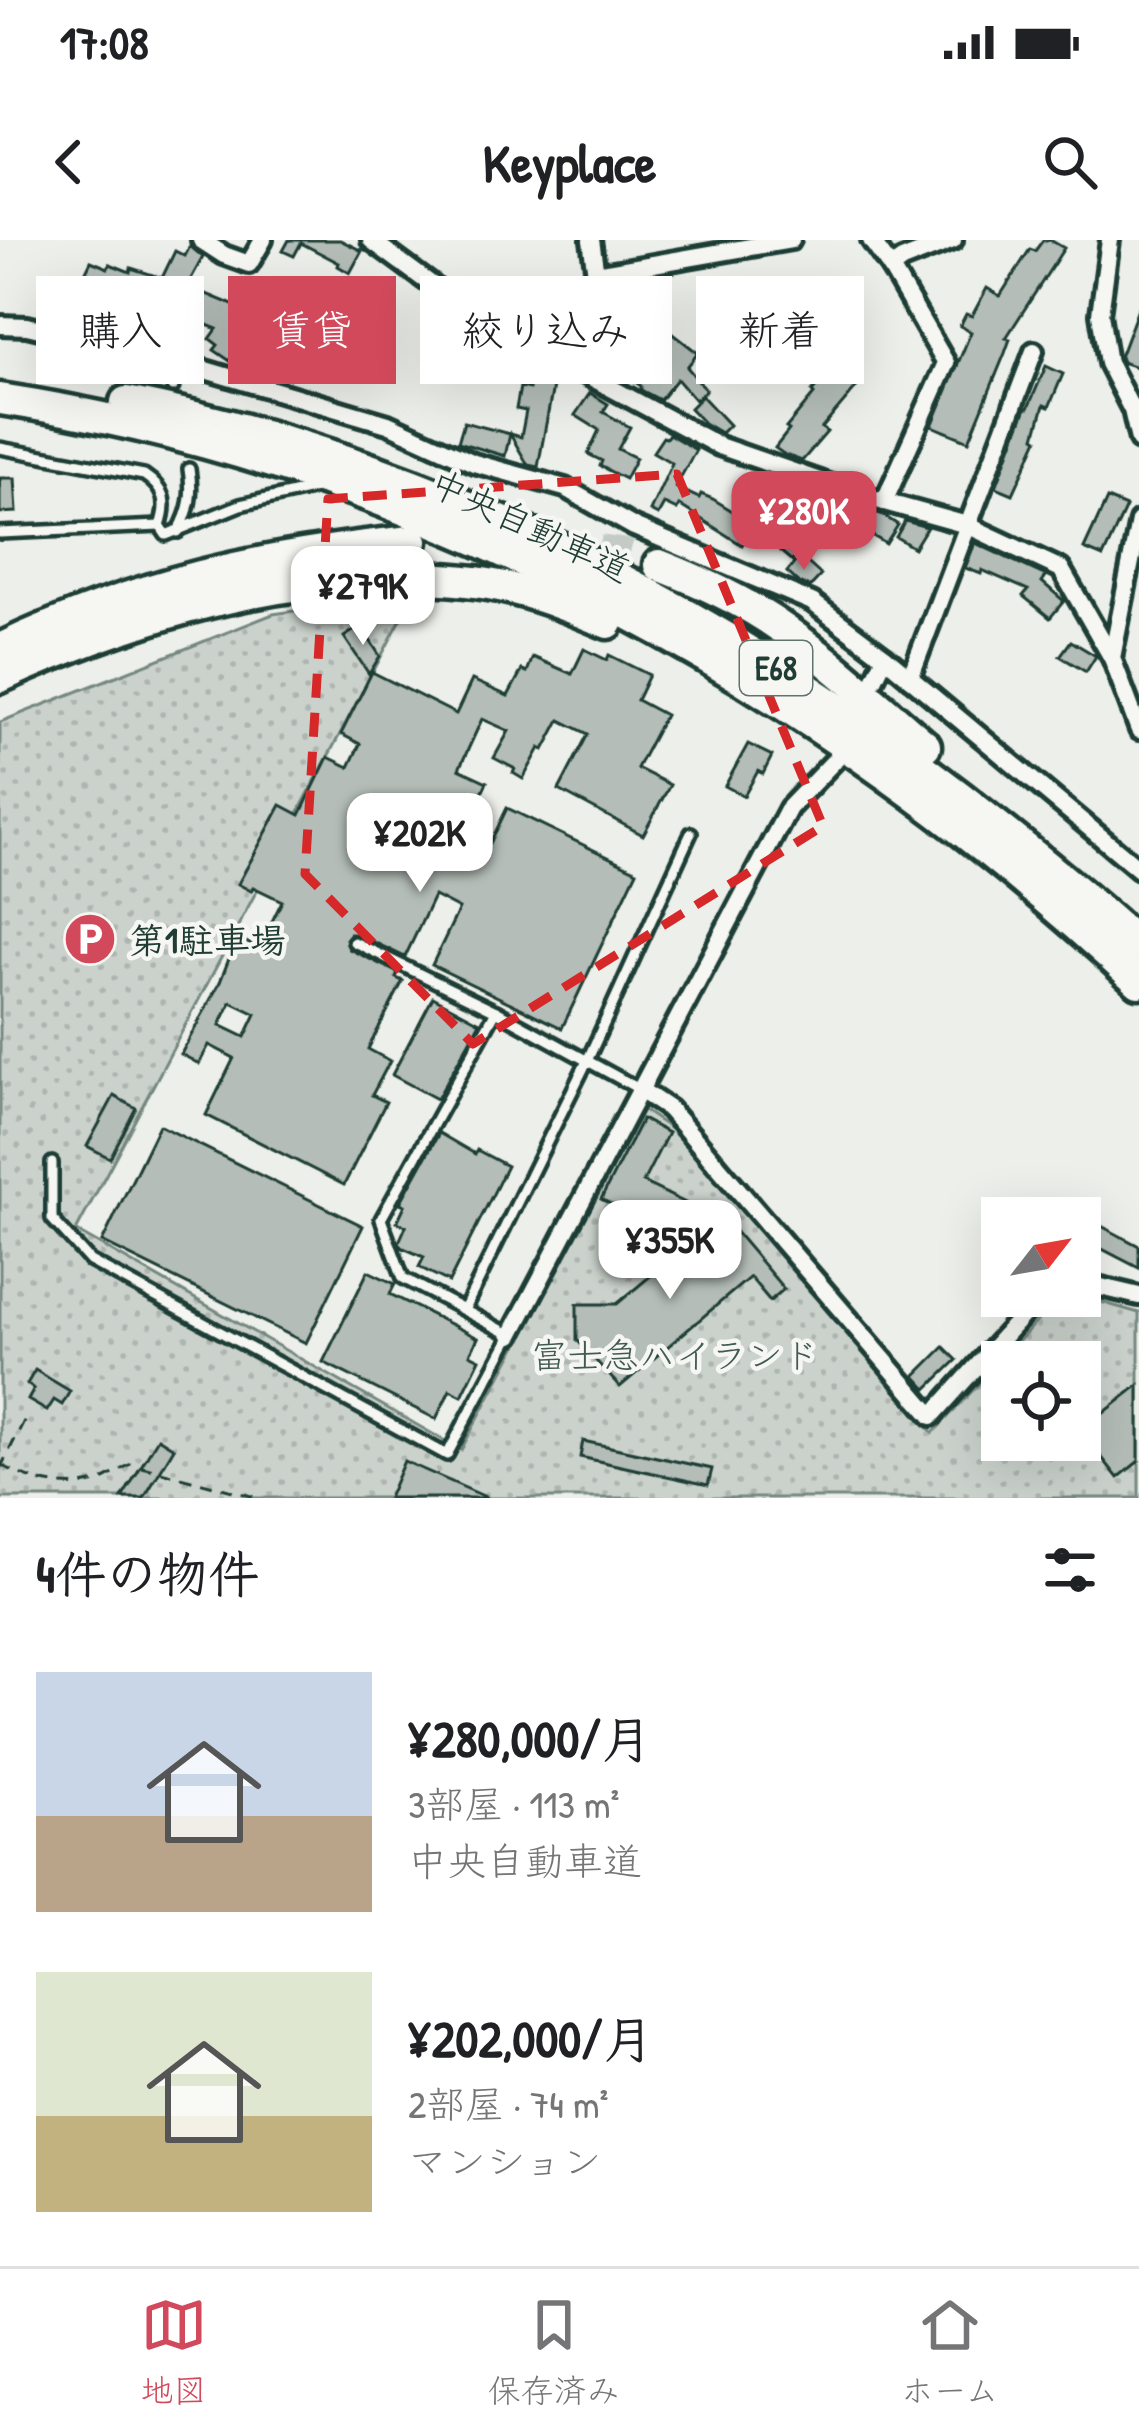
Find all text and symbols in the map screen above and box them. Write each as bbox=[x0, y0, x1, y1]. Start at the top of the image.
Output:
text: 17:08 bbox=[60, 12, 149, 73]
text: Keyplace bbox=[483, 126, 656, 199]
icon: back bbox=[36, 129, 102, 195]
icon: search bbox=[1037, 129, 1103, 195]
chip: 購入 bbox=[36, 276, 204, 384]
chip: 賃貸 bbox=[228, 276, 396, 384]
chip: 絞り込み bbox=[420, 276, 672, 384]
chip: 新着 bbox=[696, 276, 864, 384]
street label: 中央自動車道 bbox=[423, 457, 639, 593]
pin: ¥280K bbox=[720, 471, 888, 573]
text: ¥280K bbox=[758, 483, 850, 536]
pin: ¥279K bbox=[279, 546, 447, 648]
text: ¥279K bbox=[318, 558, 408, 611]
road number: E68 bbox=[740, 641, 812, 695]
pin: ¥202K bbox=[336, 793, 504, 895]
text: ¥202K bbox=[374, 805, 466, 858]
parking icon: 第1駐車場 bbox=[62, 911, 118, 967]
place label: 第1駐車場 bbox=[129, 915, 286, 964]
north arrow bbox=[981, 1197, 1101, 1317]
map controls bbox=[981, 1197, 1101, 1461]
pin: ¥355K bbox=[586, 1200, 754, 1302]
text: ¥355K bbox=[626, 1212, 714, 1265]
park label: 富士急ハイランド bbox=[531, 1330, 819, 1379]
button: locate bbox=[981, 1341, 1101, 1461]
icon: filters bbox=[1037, 1537, 1103, 1603]
text: 4件の物件 bbox=[36, 1539, 259, 1608]
text: ¥280,000/月 bbox=[408, 1704, 652, 1773]
icon: home bbox=[132, 1720, 276, 1864]
text: 3部屋 · 113 m² bbox=[408, 1777, 619, 1830]
text: 中央自動車道 bbox=[408, 1834, 642, 1887]
text: ¥202,000/月 bbox=[408, 2004, 654, 2073]
icon: home bbox=[132, 2020, 276, 2164]
text: 2部屋 · 74 m² bbox=[408, 2077, 608, 2130]
text: マンション bbox=[408, 2134, 601, 2187]
tab: 地図 bbox=[141, 2292, 207, 2412]
tab: 保存済み bbox=[488, 2292, 620, 2412]
tab: ホーム bbox=[901, 2292, 998, 2412]

